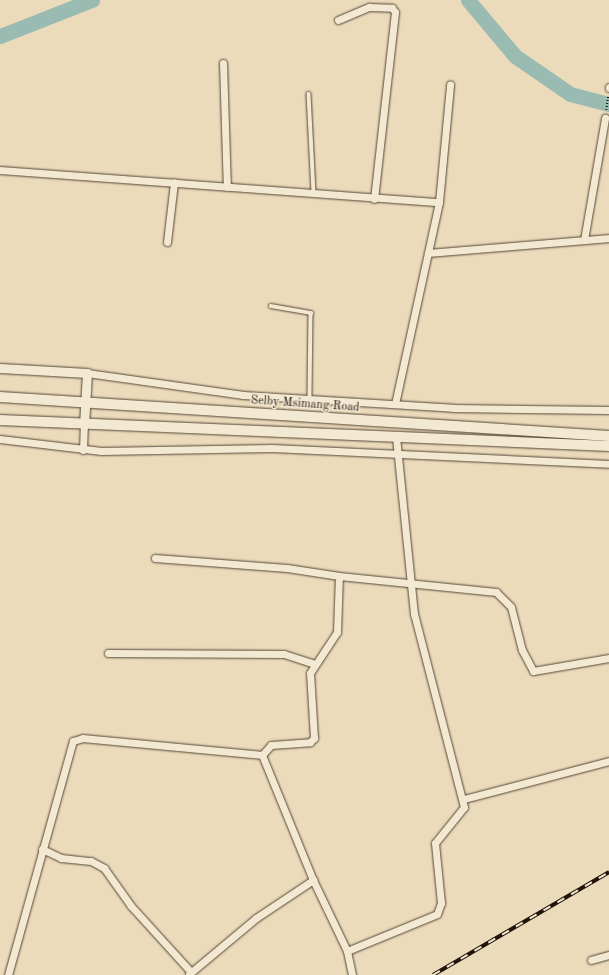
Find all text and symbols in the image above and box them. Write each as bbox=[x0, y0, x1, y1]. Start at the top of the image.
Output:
street label: Selby Msimang Road bbox=[250, 394, 360, 416]

